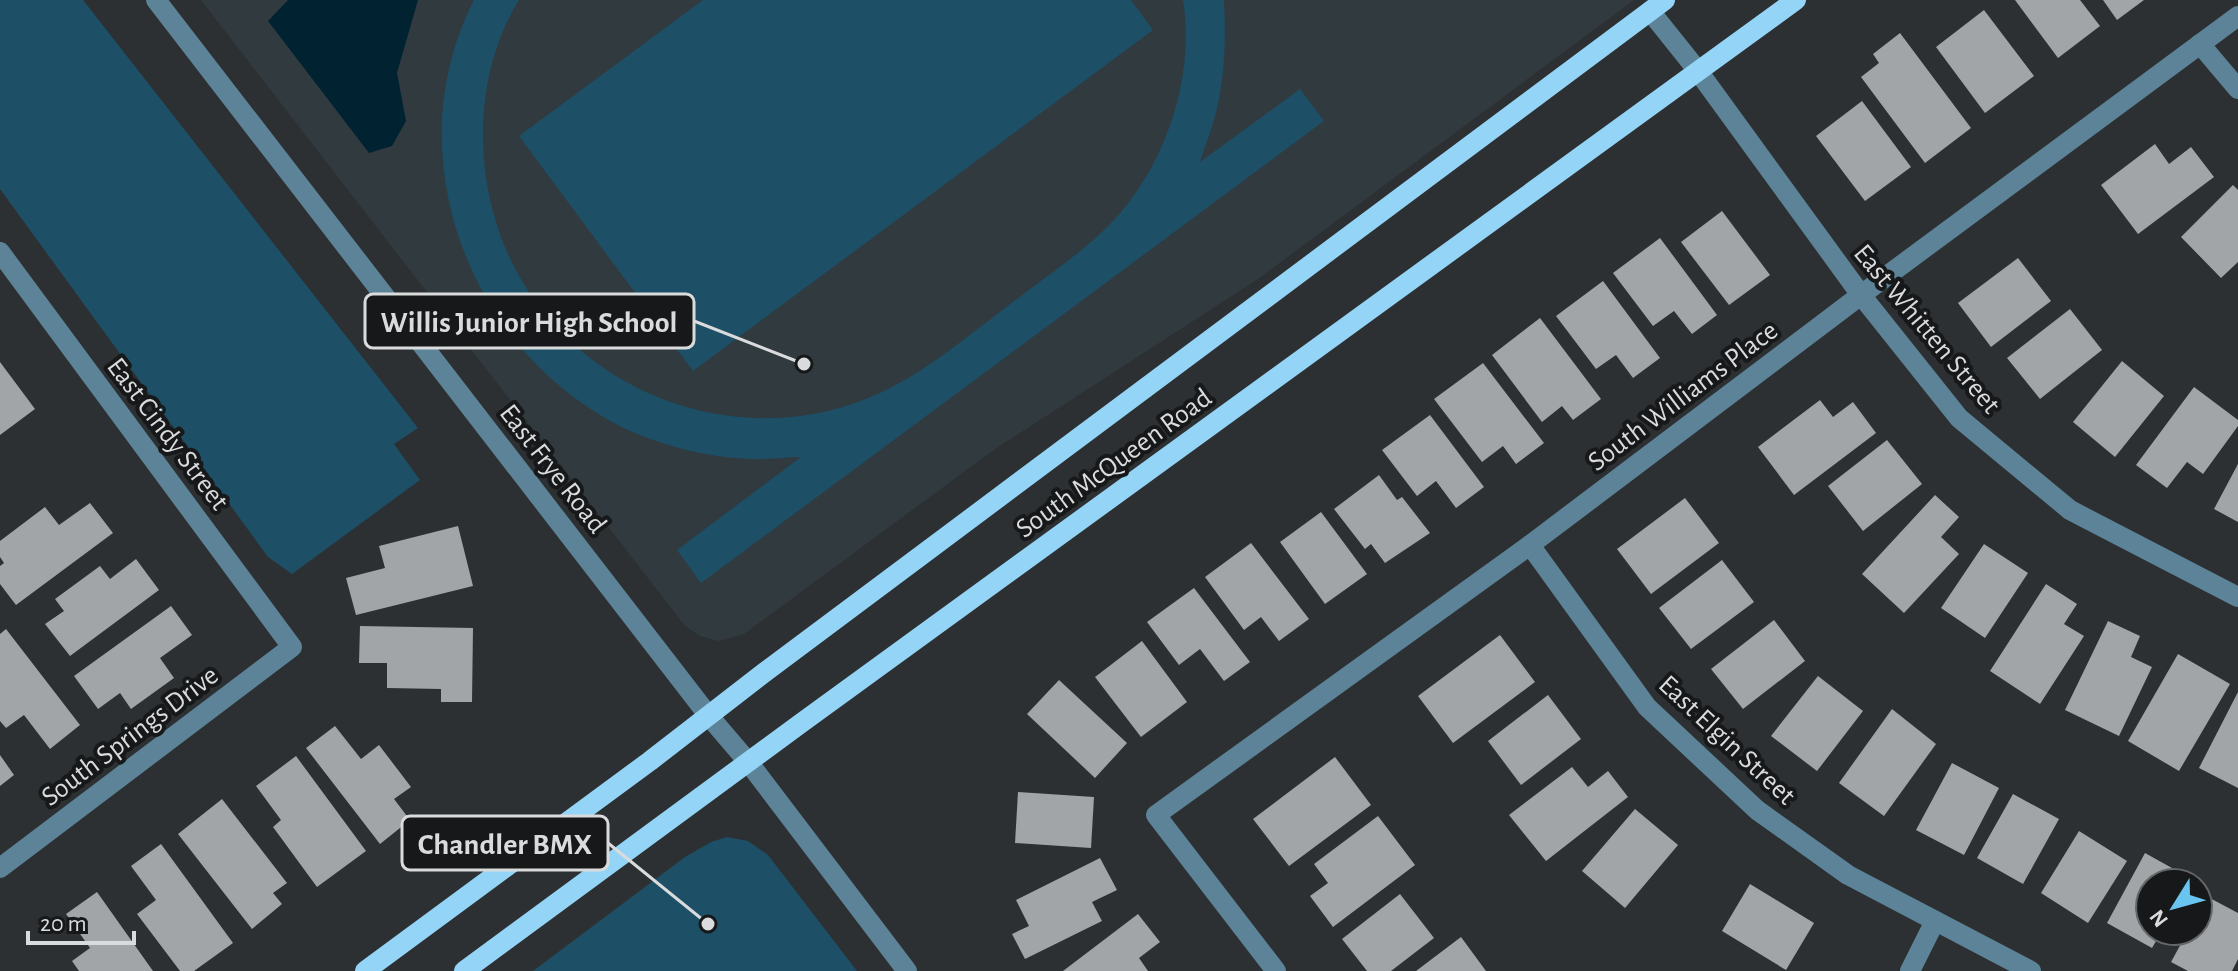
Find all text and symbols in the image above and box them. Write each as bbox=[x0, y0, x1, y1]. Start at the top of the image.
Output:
street label: East Whitten Street bbox=[1848, 239, 2005, 419]
callout: Willis Junior High School bbox=[365, 294, 694, 348]
text: Willis Junior High School bbox=[381, 308, 677, 338]
street label: South Williams Place bbox=[1583, 316, 1783, 477]
street label: East Cindy Street bbox=[101, 353, 234, 516]
street label: South McQueen Road bbox=[1011, 384, 1217, 544]
street label: East Frye Road bbox=[494, 400, 611, 539]
street label: South Springs Drive bbox=[37, 661, 224, 812]
street label: East Elgin Street bbox=[1653, 670, 1800, 811]
callout: Chandler BMX bbox=[402, 816, 608, 870]
text: Chandler BMX bbox=[418, 830, 593, 860]
north arrow bbox=[2134, 867, 2214, 947]
scale bar bbox=[28, 895, 134, 945]
text: N bbox=[2145, 906, 2172, 931]
text: 20 m bbox=[40, 912, 87, 936]

